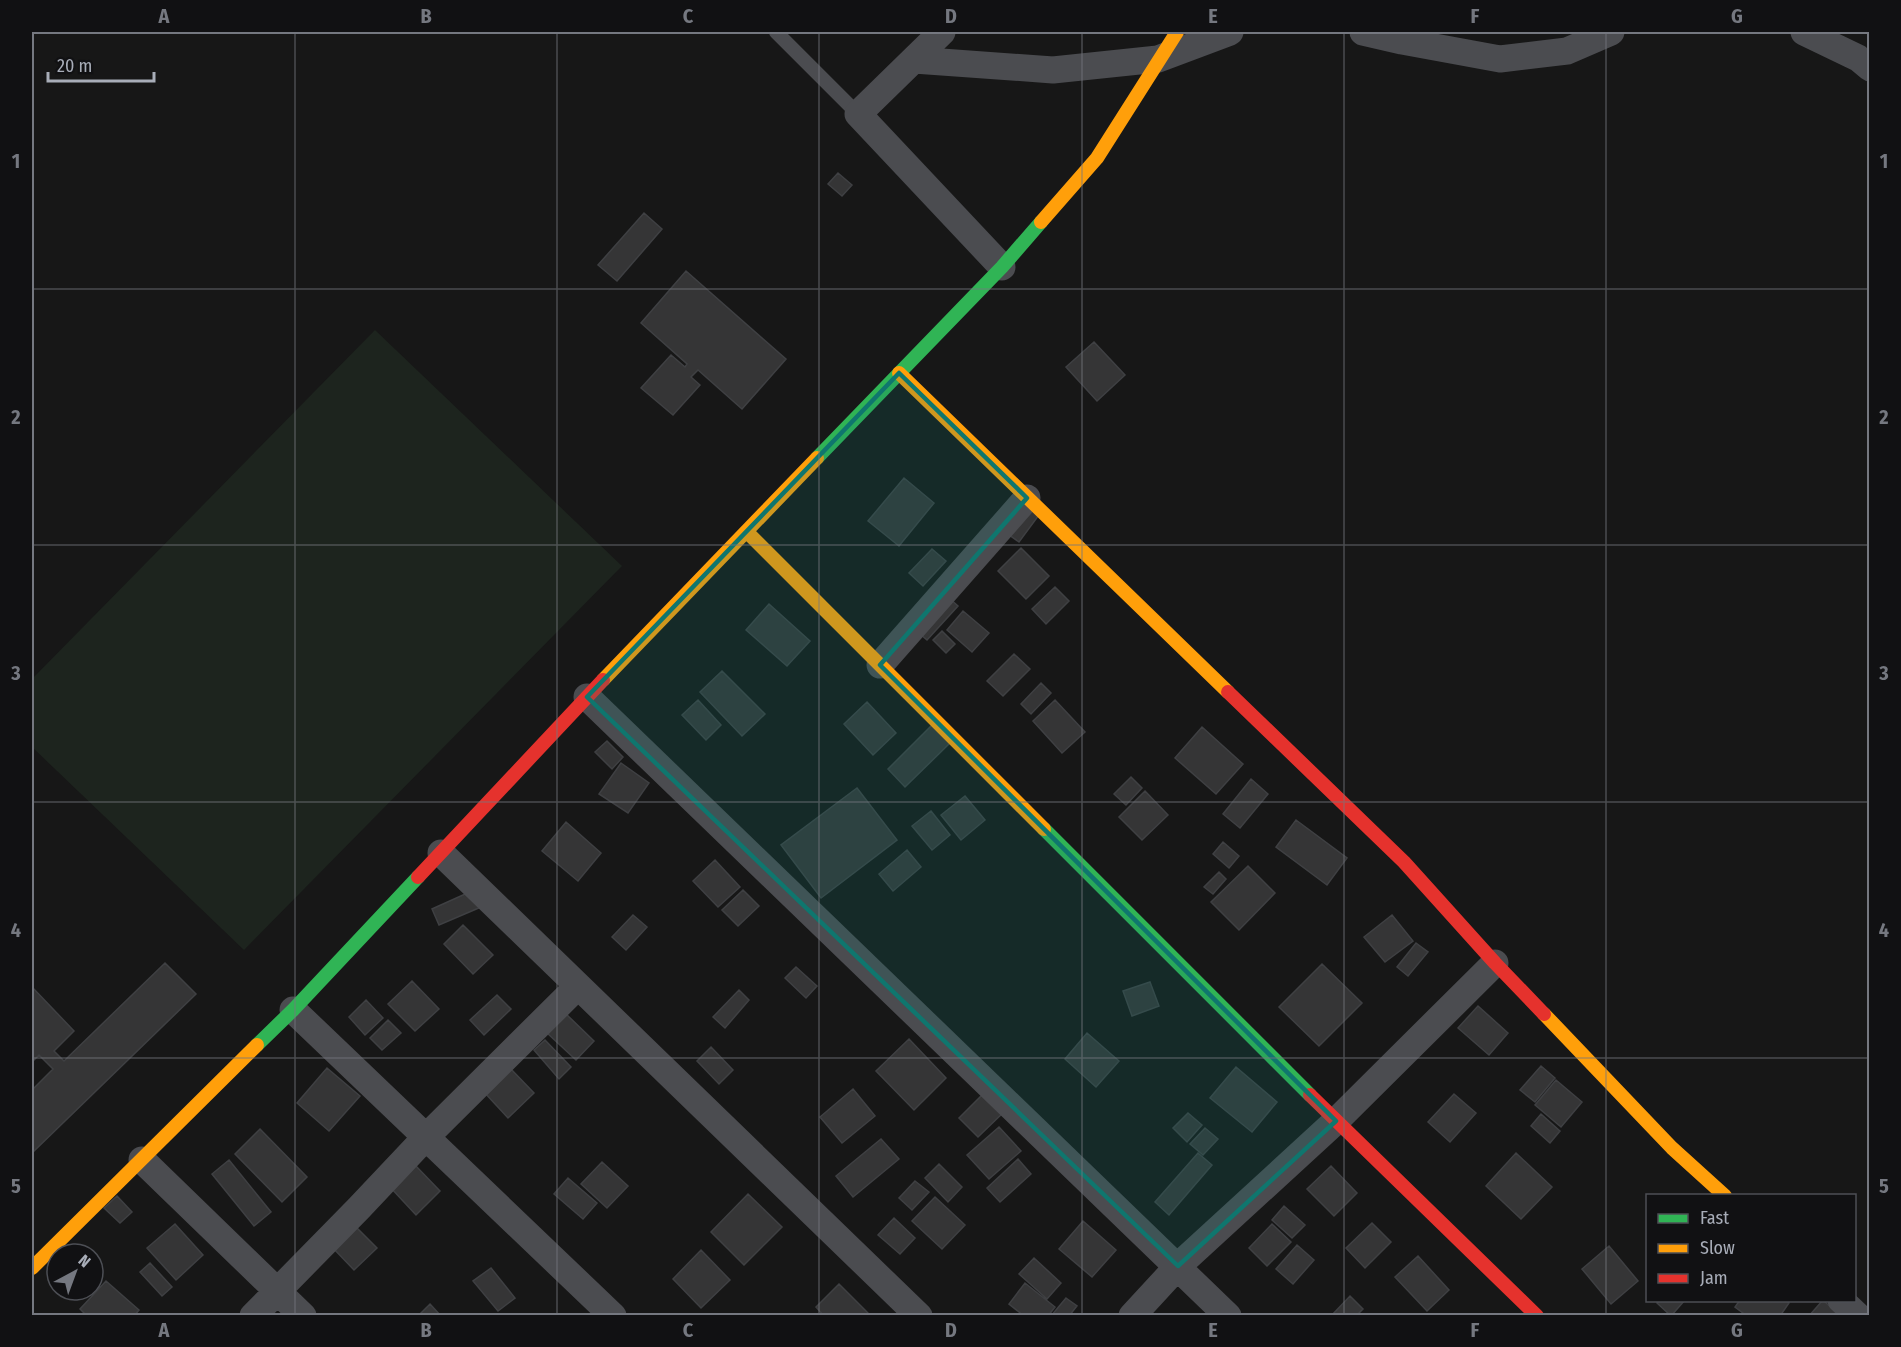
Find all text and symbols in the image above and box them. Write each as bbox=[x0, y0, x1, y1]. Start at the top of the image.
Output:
text: A bbox=[158, 4, 171, 28]
text: B bbox=[420, 4, 432, 28]
text: C bbox=[683, 4, 694, 28]
text: D bbox=[945, 4, 957, 28]
text: E bbox=[1208, 4, 1218, 28]
text: F bbox=[1471, 4, 1480, 28]
text: G bbox=[1731, 4, 1743, 28]
scale bar bbox=[48, 45, 154, 83]
text: 20 m bbox=[57, 55, 92, 77]
text: 1 bbox=[12, 149, 20, 173]
text: 1 bbox=[1880, 149, 1888, 173]
text: 2 bbox=[10, 405, 21, 429]
text: 2 bbox=[1878, 405, 1889, 429]
text: 3 bbox=[10, 661, 21, 685]
text: 3 bbox=[1878, 661, 1889, 685]
text: 4 bbox=[11, 918, 21, 942]
text: 4 bbox=[1879, 918, 1889, 942]
text: 5 bbox=[11, 1174, 21, 1198]
text: 5 bbox=[1879, 1174, 1889, 1198]
legend bbox=[1646, 1194, 1856, 1302]
text: Fast bbox=[1700, 1207, 1729, 1229]
text: Slow bbox=[1700, 1237, 1735, 1259]
north arrow bbox=[45, 1242, 105, 1302]
text: N bbox=[75, 1251, 94, 1271]
text: Jam bbox=[1700, 1267, 1728, 1289]
text: A bbox=[158, 1318, 171, 1342]
text: B bbox=[420, 1318, 432, 1342]
text: C bbox=[683, 1318, 694, 1342]
text: D bbox=[945, 1318, 957, 1342]
text: E bbox=[1208, 1318, 1218, 1342]
text: F bbox=[1471, 1318, 1480, 1342]
text: G bbox=[1731, 1318, 1743, 1342]

